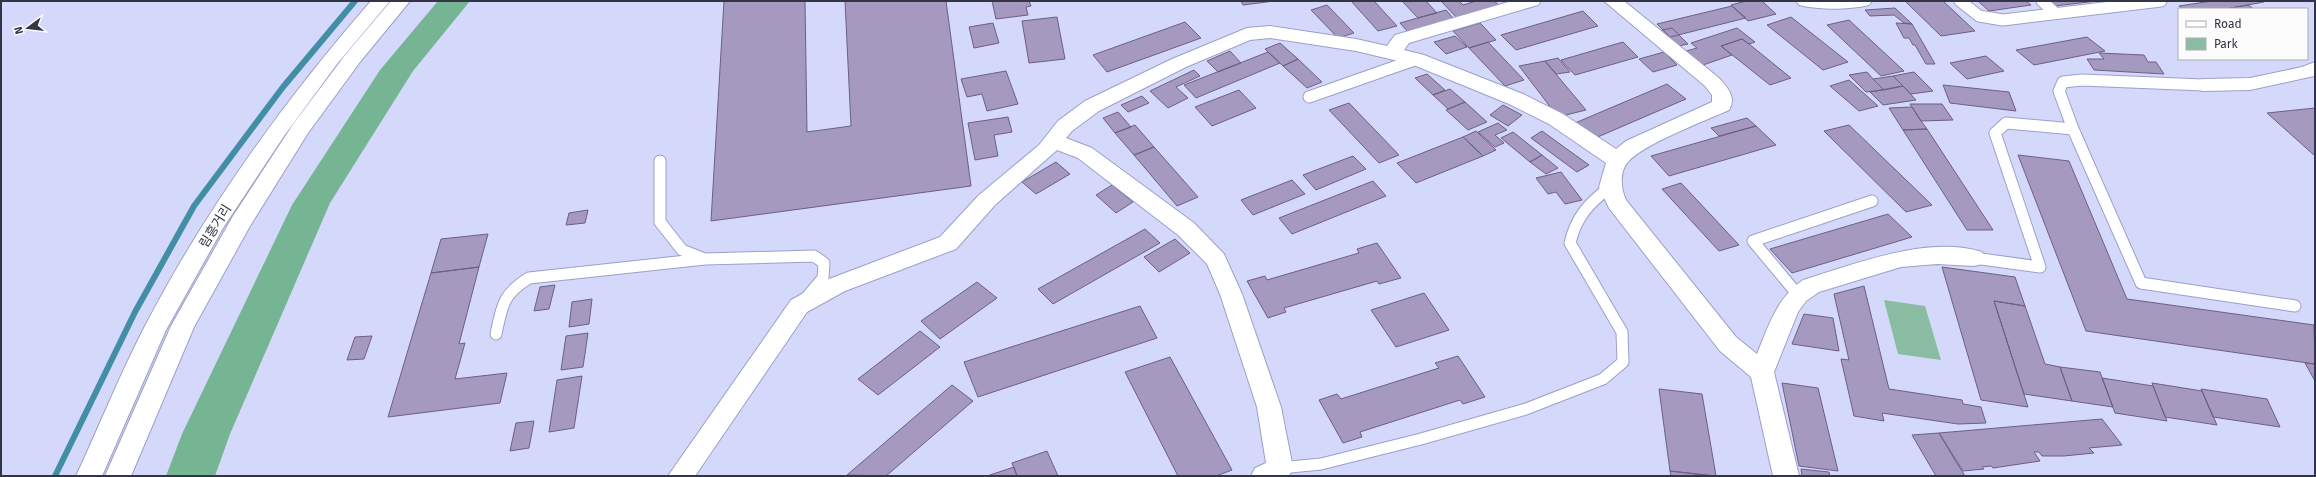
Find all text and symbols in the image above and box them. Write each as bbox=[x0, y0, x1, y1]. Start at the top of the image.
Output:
north arrow bbox=[8, 8, 48, 48]
legend bbox=[2178, 8, 2308, 60]
text: Road bbox=[2214, 17, 2242, 31]
text: N bbox=[12, 25, 26, 36]
text: Park bbox=[2214, 37, 2238, 51]
street label: 림흥거리 bbox=[196, 202, 234, 250]

